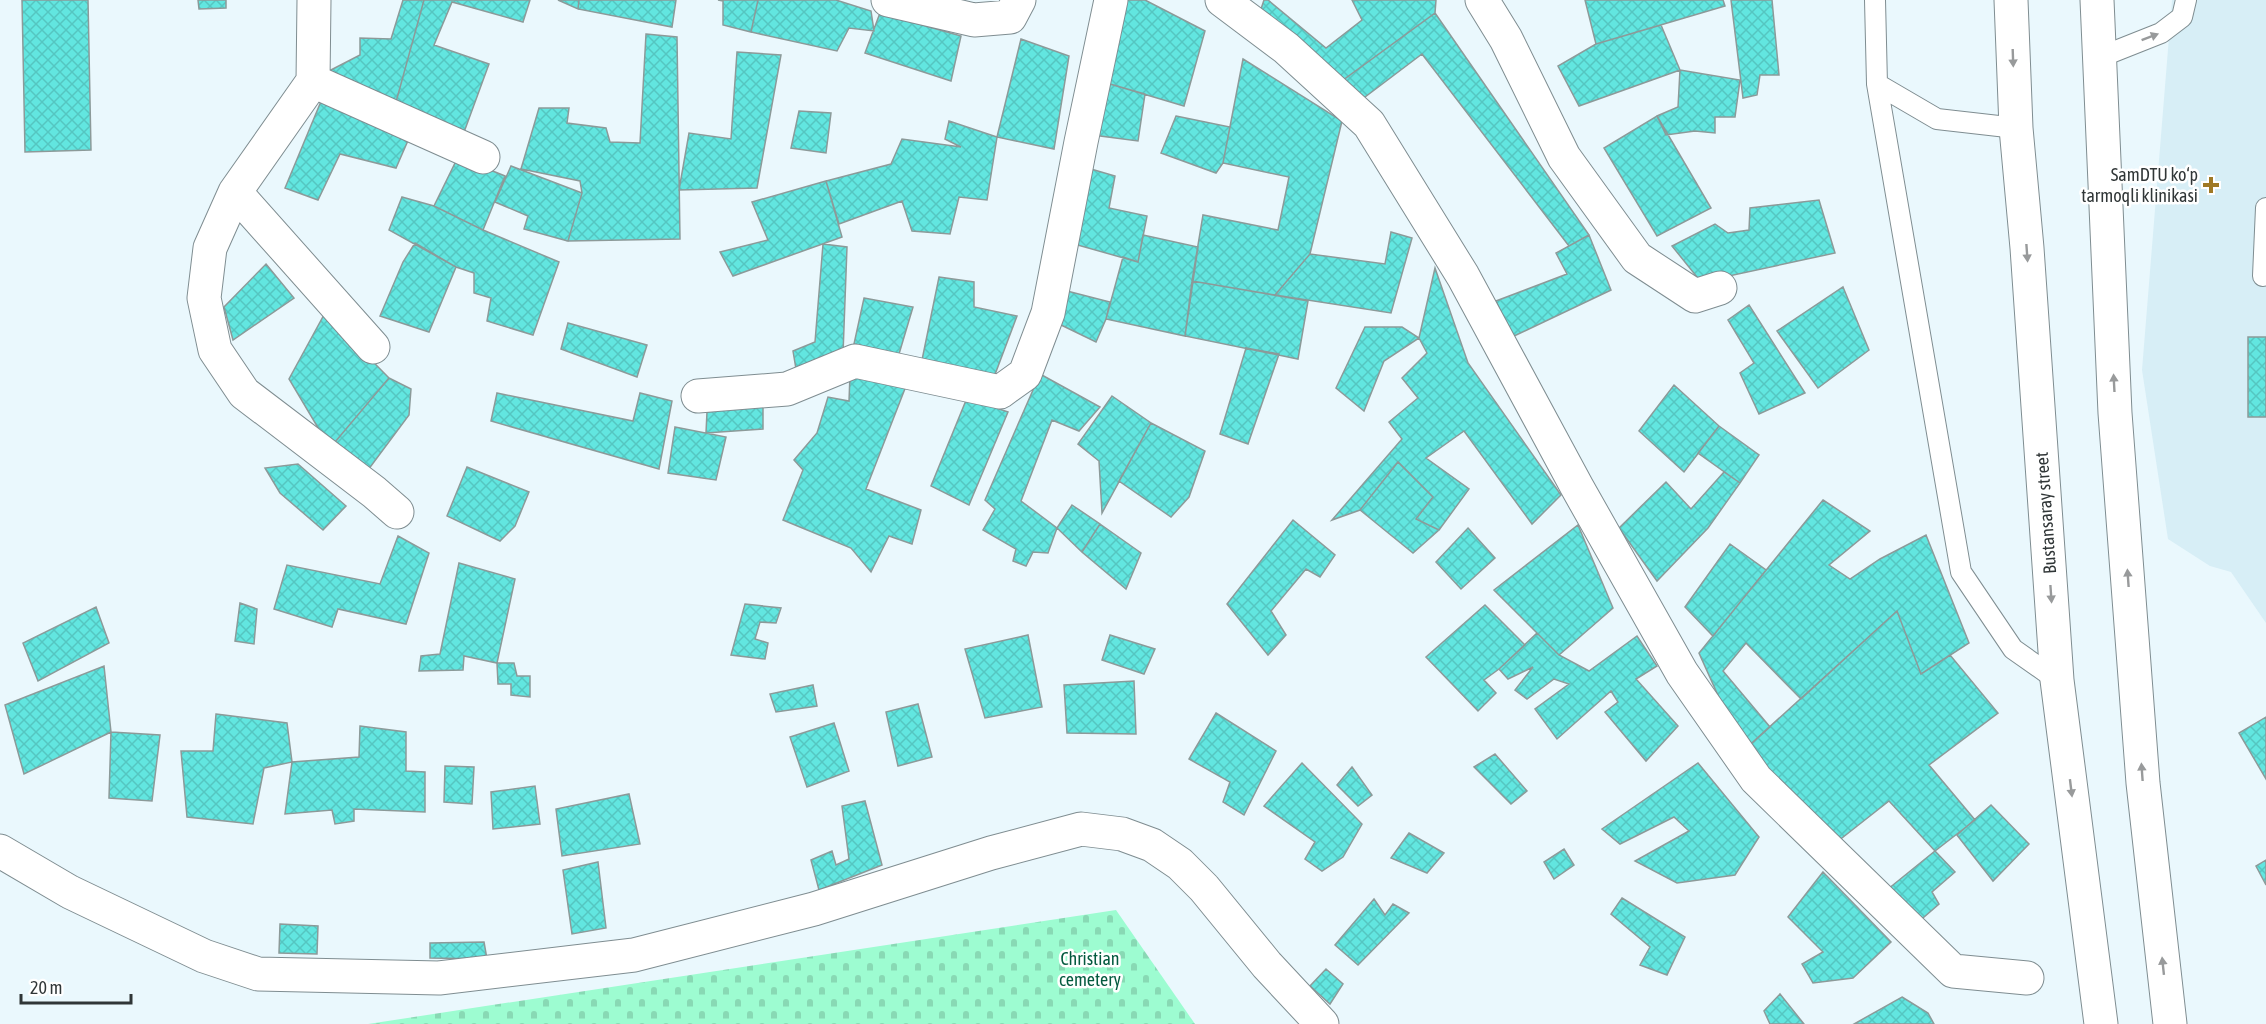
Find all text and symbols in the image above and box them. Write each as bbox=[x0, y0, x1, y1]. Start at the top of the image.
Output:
one-way arrow bbox=[2141, 32, 2159, 42]
one-way arrow bbox=[2009, 49, 2018, 68]
place label: SamDTU ko‘p tarmoqli klinikasi bbox=[2081, 164, 2198, 206]
marker: SamDTU ko‘p tarmoqli klinikasi bbox=[2202, 176, 2220, 194]
one-way arrow bbox=[2023, 243, 2032, 262]
one-way arrow bbox=[2110, 374, 2119, 393]
street label: Bustansaray street bbox=[2031, 451, 2060, 575]
one-way arrow bbox=[2123, 568, 2132, 587]
one-way arrow bbox=[2047, 585, 2056, 604]
one-way arrow bbox=[2137, 763, 2147, 782]
one-way arrow bbox=[2067, 779, 2076, 798]
park label: Christian cemetery bbox=[1059, 948, 1121, 990]
one-way arrow bbox=[2159, 956, 2168, 975]
scale bar bbox=[21, 967, 130, 1005]
text: 20 m bbox=[30, 977, 62, 998]

